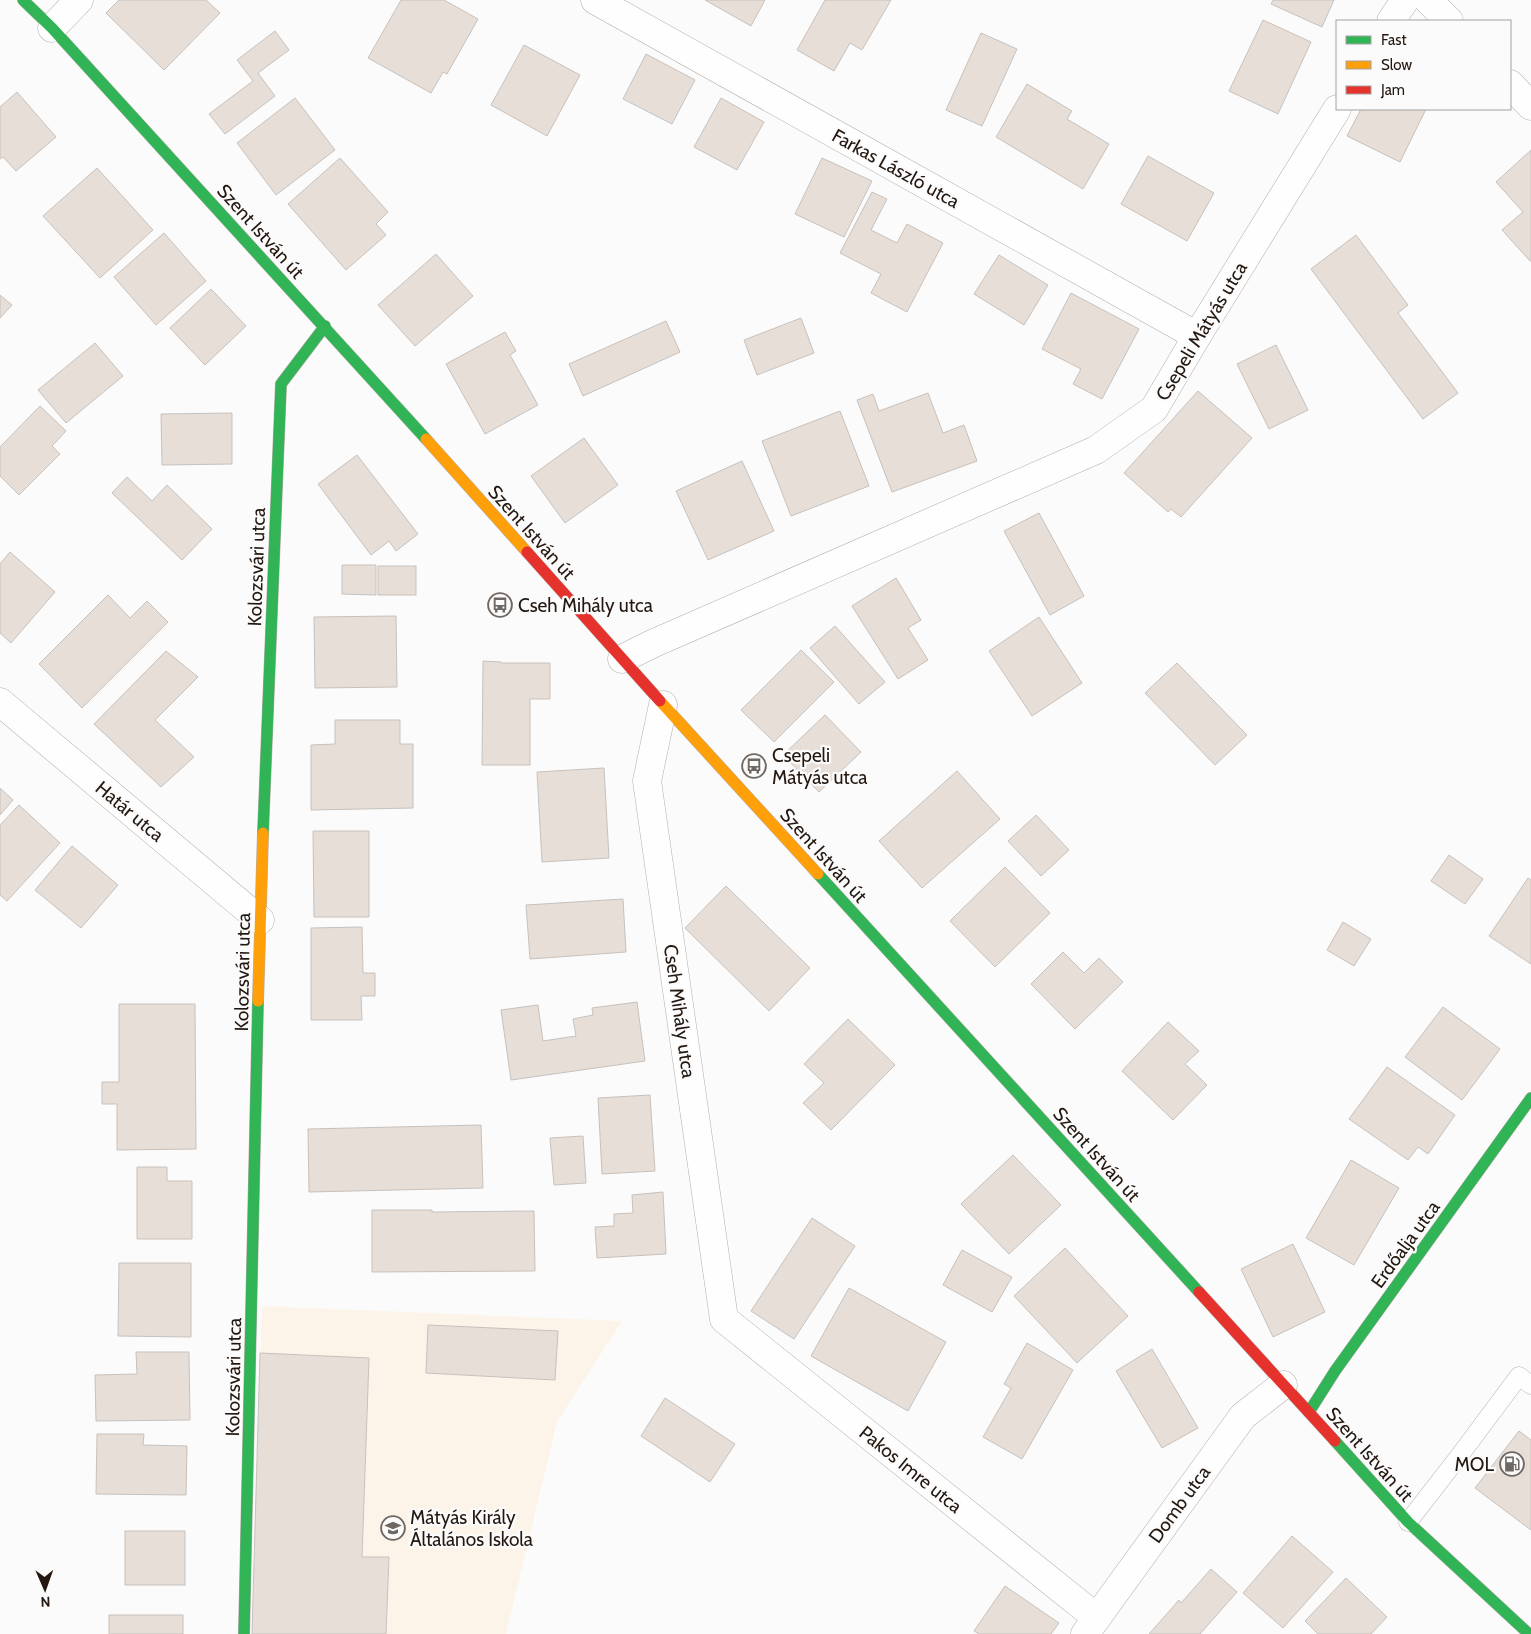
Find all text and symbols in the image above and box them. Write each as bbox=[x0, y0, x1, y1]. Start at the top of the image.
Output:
legend bbox=[1336, 20, 1511, 110]
text: Fast bbox=[1381, 31, 1406, 49]
text: Slow bbox=[1381, 56, 1412, 74]
text: Jam bbox=[1380, 81, 1405, 99]
street label: Farkas László utca bbox=[828, 124, 964, 213]
street label: Szent István út bbox=[212, 179, 309, 284]
street label: Csepeli Mátyás utca bbox=[1151, 258, 1252, 405]
street label: Szent István út bbox=[483, 480, 580, 585]
street label: Kolozsvári utca bbox=[243, 507, 270, 627]
bus stop icon: Cseh Mihály utca bbox=[487, 592, 513, 618]
place label: Cseh Mihály utca bbox=[518, 594, 653, 617]
place label: Csepeli Mátyás utca bbox=[772, 744, 867, 789]
bus stop icon: Csepeli Mátyás utca bbox=[741, 753, 767, 779]
street label: Határ utca bbox=[91, 776, 168, 847]
street label: Szent István út bbox=[775, 803, 872, 908]
street label: Kolozsvári utca bbox=[230, 912, 255, 1032]
street label: Cseh Mihály utca bbox=[659, 943, 700, 1079]
street label: Szent István út bbox=[1048, 1102, 1145, 1207]
street label: Erdőalja utca bbox=[1366, 1196, 1445, 1292]
street label: Kolozsvári utca bbox=[221, 1317, 246, 1437]
street label: Szent István út bbox=[1321, 1402, 1418, 1507]
street label: Pakos Imre utca bbox=[855, 1421, 967, 1518]
fuel station icon: MOL bbox=[1499, 1451, 1525, 1477]
place label: MOL bbox=[1455, 1453, 1494, 1476]
street label: Domb utca bbox=[1144, 1461, 1215, 1547]
place label: Mátyás Király Általános Iskola bbox=[410, 1506, 533, 1551]
school or university icon: Mátyás Király Általános Iskola bbox=[380, 1515, 406, 1541]
north arrow bbox=[20, 1564, 70, 1614]
text: N bbox=[40, 1593, 51, 1611]

